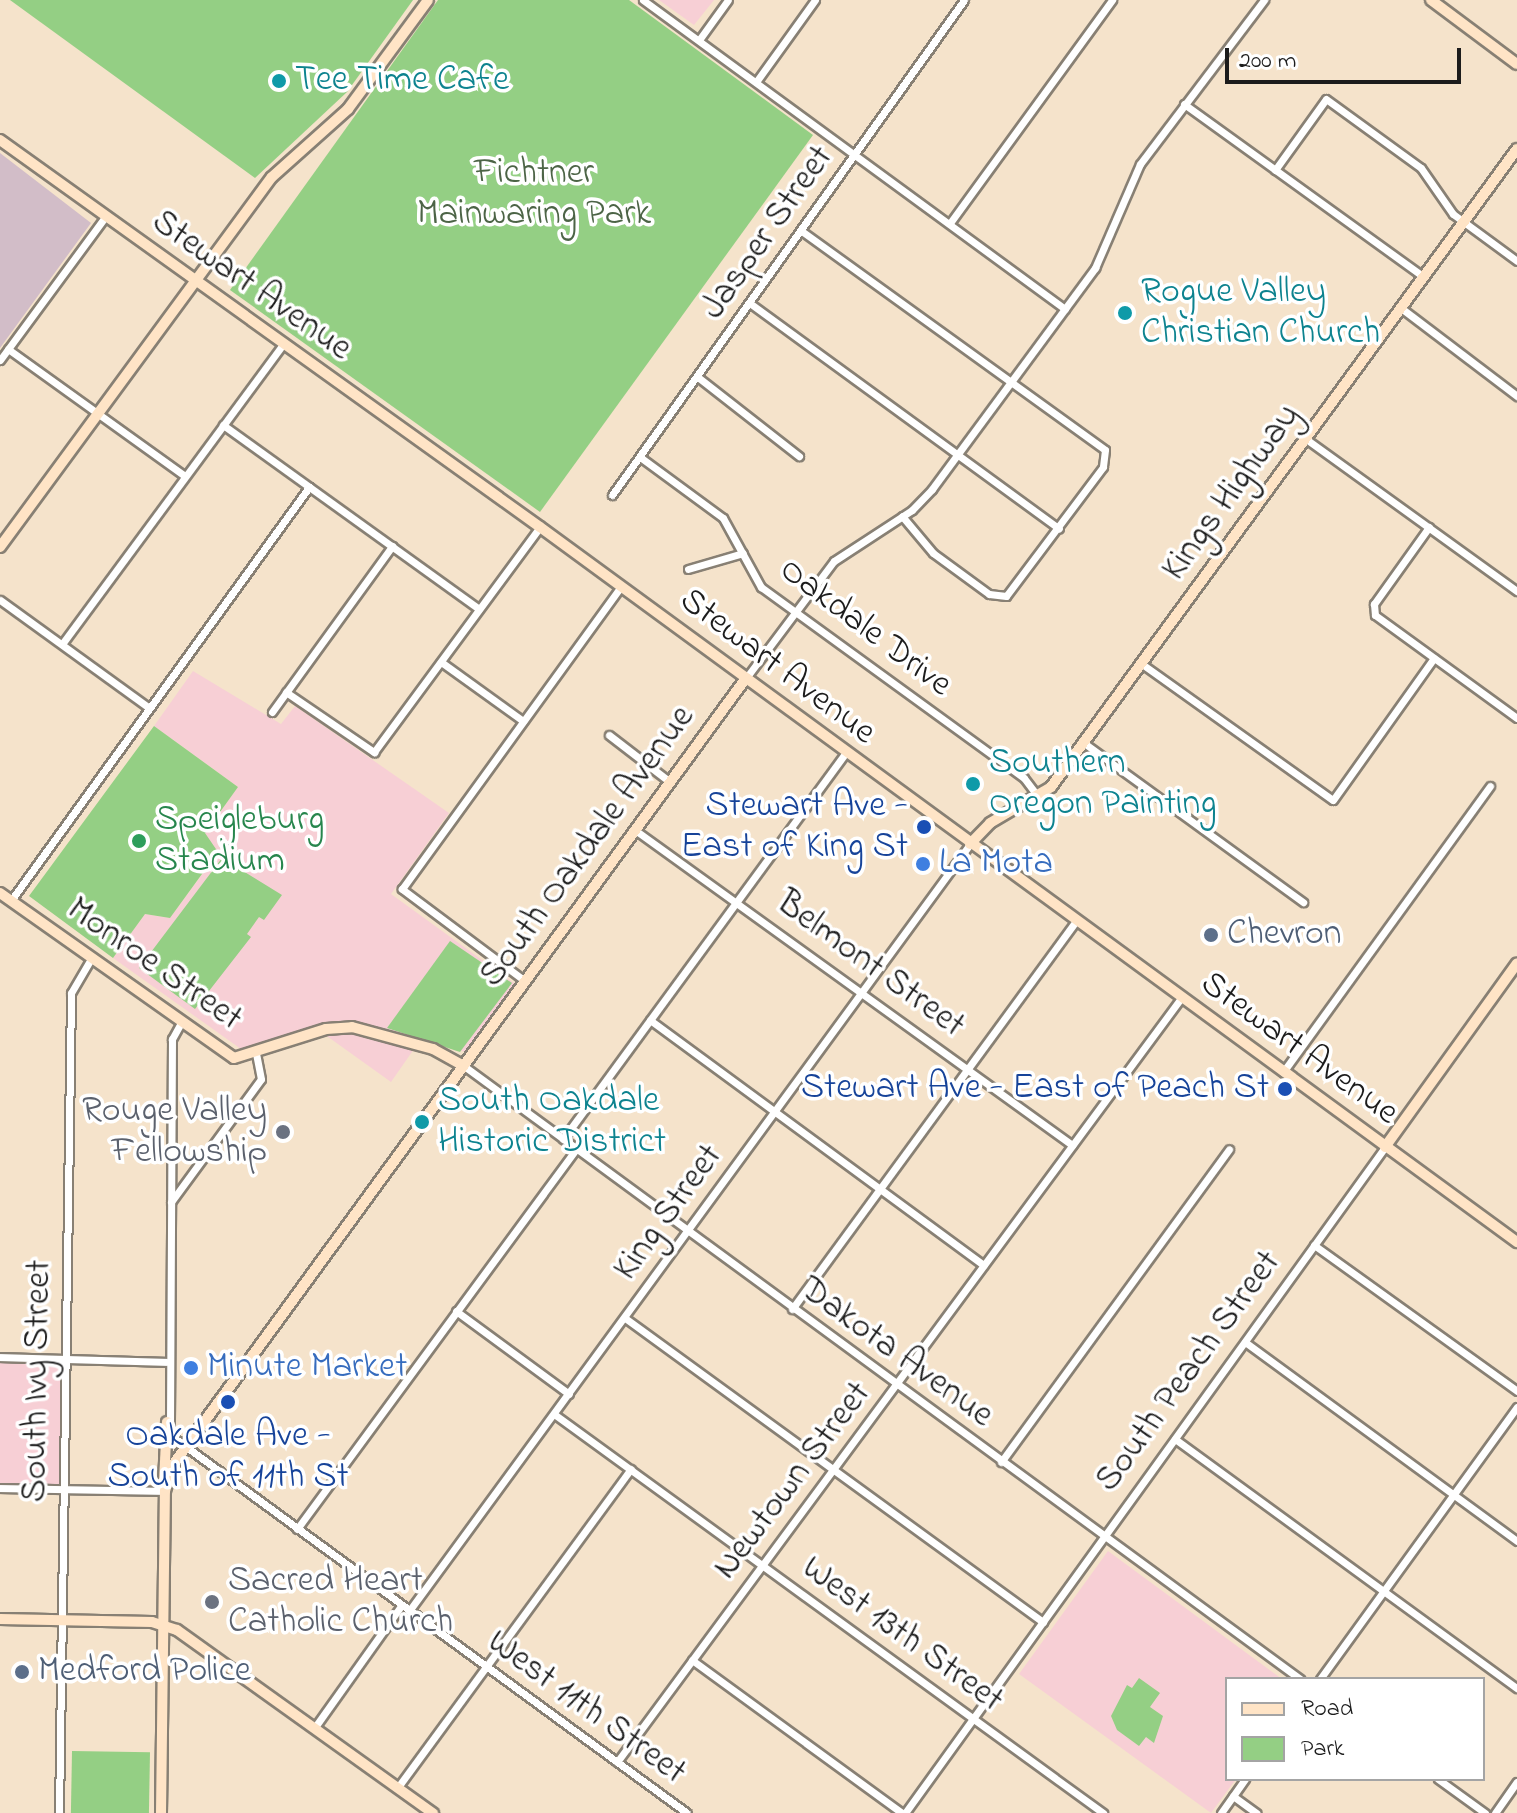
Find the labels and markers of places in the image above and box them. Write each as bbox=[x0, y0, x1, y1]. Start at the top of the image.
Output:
place label: Tee Time Cafe bbox=[295, 59, 509, 103]
marker: Tee Time Cafe bbox=[270, 72, 288, 90]
place label: Rogue Valley Christian Church bbox=[1141, 270, 1380, 355]
marker: Rogue Valley Christian Church bbox=[1116, 304, 1134, 322]
place label: Southern Oregon Painting bbox=[989, 741, 1216, 826]
marker: Southern Oregon Painting bbox=[964, 775, 982, 793]
place label: Stewart Ave - East of King St bbox=[681, 784, 908, 869]
place label: Speigleburg Stadium bbox=[155, 798, 324, 883]
marker: Stewart Ave - East of King St bbox=[915, 818, 933, 836]
marker: Speigleburg Stadium bbox=[130, 832, 148, 850]
place label: La Mota bbox=[939, 842, 1053, 886]
marker: La Mota bbox=[914, 855, 932, 873]
place label: Chevron bbox=[1227, 913, 1342, 957]
marker: Chevron bbox=[1202, 926, 1220, 944]
place label: Stewart Ave - East of Peach St bbox=[801, 1067, 1269, 1111]
place label: South Oakdale Historic District bbox=[438, 1079, 666, 1164]
marker: Stewart Ave - East of Peach St bbox=[1276, 1080, 1294, 1098]
place label: Rouge Valley Fellowship bbox=[82, 1089, 267, 1174]
marker: South Oakdale Historic District bbox=[413, 1113, 431, 1131]
marker: Rouge Valley Fellowship bbox=[274, 1123, 292, 1141]
place label: Minute Market bbox=[207, 1346, 407, 1390]
marker: Minute Market bbox=[182, 1359, 200, 1377]
marker: Oakdale Ave - South of 11th St bbox=[219, 1393, 237, 1411]
place label: Oakdale Ave - South of 11th St bbox=[107, 1414, 349, 1499]
place label: Sacred Heart Catholic Church bbox=[228, 1559, 453, 1644]
marker: Sacred Heart Catholic Church bbox=[203, 1593, 221, 1611]
place label: Medford Police bbox=[38, 1650, 251, 1694]
marker: Medford Police bbox=[13, 1663, 31, 1681]

